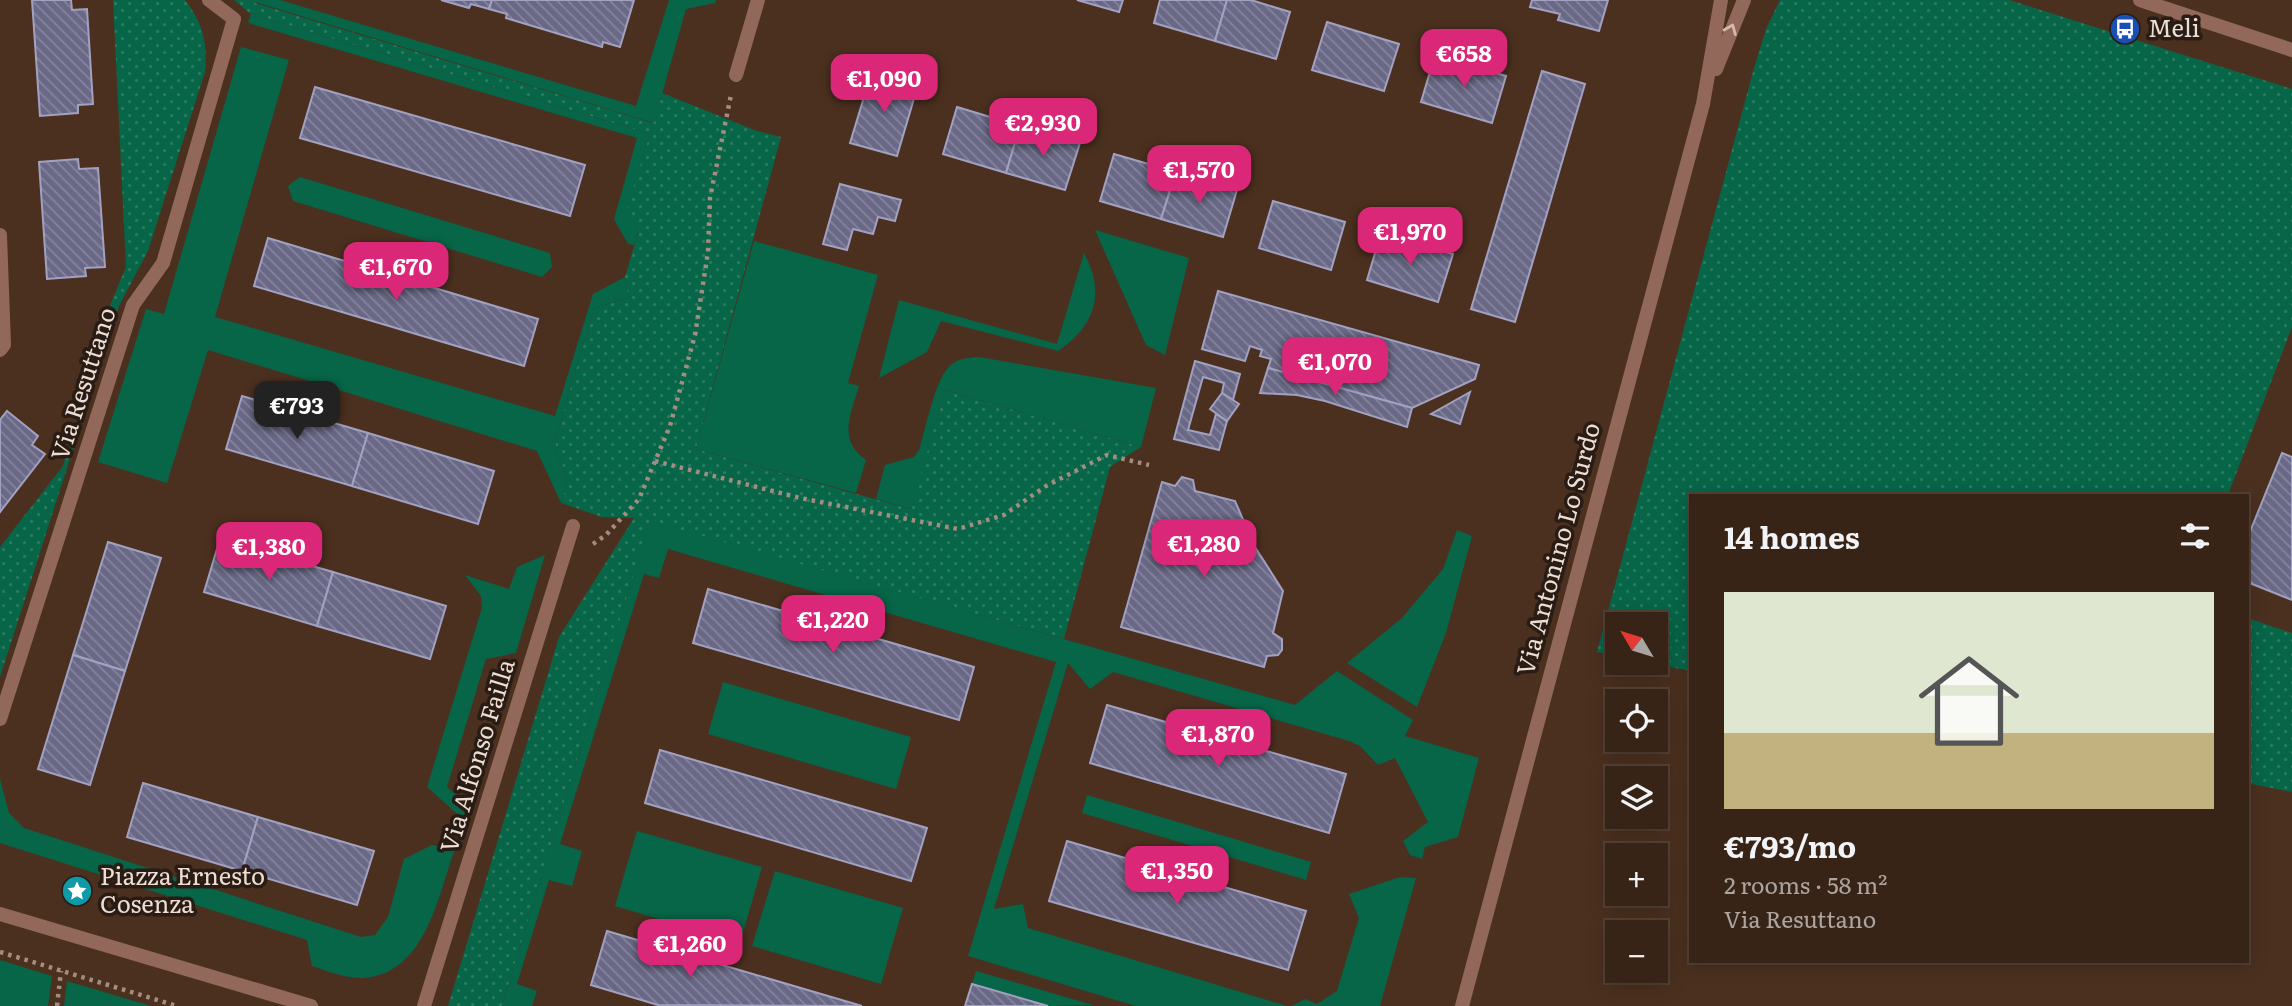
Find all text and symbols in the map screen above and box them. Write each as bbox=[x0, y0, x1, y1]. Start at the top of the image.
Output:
place label: Meli bbox=[2148, 9, 2200, 44]
bus stop icon: Meli bbox=[2108, 12, 2142, 46]
one-way arrow bbox=[1723, 23, 1737, 35]
pin: €658 bbox=[1423, 29, 1505, 89]
text: €658 bbox=[1436, 35, 1492, 69]
pin: €1,090 bbox=[827, 54, 941, 114]
text: €1,090 bbox=[847, 60, 921, 94]
pin: €2,930 bbox=[986, 99, 1100, 158]
text: €2,930 bbox=[1005, 104, 1081, 138]
pin: €1,570 bbox=[1142, 146, 1256, 205]
text: €1,570 bbox=[1163, 151, 1235, 185]
pin: €1,970 bbox=[1353, 208, 1467, 267]
text: €1,970 bbox=[1374, 213, 1446, 247]
pin: €1,670 bbox=[339, 243, 453, 302]
text: €1,670 bbox=[359, 248, 433, 282]
street label: Via Resuttano bbox=[40, 302, 123, 464]
pin: €1,070 bbox=[1278, 338, 1392, 397]
text: €1,070 bbox=[1298, 343, 1372, 377]
pin: €793 bbox=[256, 382, 338, 441]
text: €793 bbox=[270, 387, 324, 421]
street label: Via Antonino Lo Surdo bbox=[1506, 418, 1607, 679]
text: 14 homes bbox=[1724, 514, 1860, 558]
icon: filters bbox=[2176, 517, 2214, 555]
pin: €1,280 bbox=[1147, 520, 1261, 579]
pin: €1,380 bbox=[212, 522, 326, 582]
text: €1,280 bbox=[1167, 525, 1241, 559]
text: €1,380 bbox=[232, 528, 306, 562]
pin: €1,220 bbox=[776, 596, 890, 655]
text: €1,220 bbox=[797, 601, 869, 635]
north arrow bbox=[1605, 612, 1668, 676]
map controls bbox=[1605, 612, 1668, 983]
icon: home bbox=[1906, 638, 2032, 764]
street label: Via Alfonso Failla bbox=[430, 654, 522, 856]
button: locate bbox=[1605, 689, 1668, 752]
pin: €1,870 bbox=[1161, 710, 1275, 769]
text: €1,870 bbox=[1182, 715, 1254, 749]
button: layers bbox=[1605, 766, 1668, 829]
text: €793/mo bbox=[1724, 823, 1856, 867]
button: + bbox=[1605, 843, 1668, 906]
pin: €1,350 bbox=[1120, 846, 1234, 906]
text: €1,350 bbox=[1141, 852, 1213, 886]
place label: Piazza Ernesto Cosenza bbox=[100, 857, 265, 920]
text: 2 rooms · 58 m² bbox=[1724, 867, 1887, 901]
place icon: Piazza Ernesto Cosenza bbox=[60, 874, 94, 908]
text: Via Resuttano bbox=[1724, 901, 1876, 935]
pin: €1,260 bbox=[633, 920, 747, 979]
button: − bbox=[1605, 920, 1668, 983]
text: €1,260 bbox=[654, 925, 726, 959]

